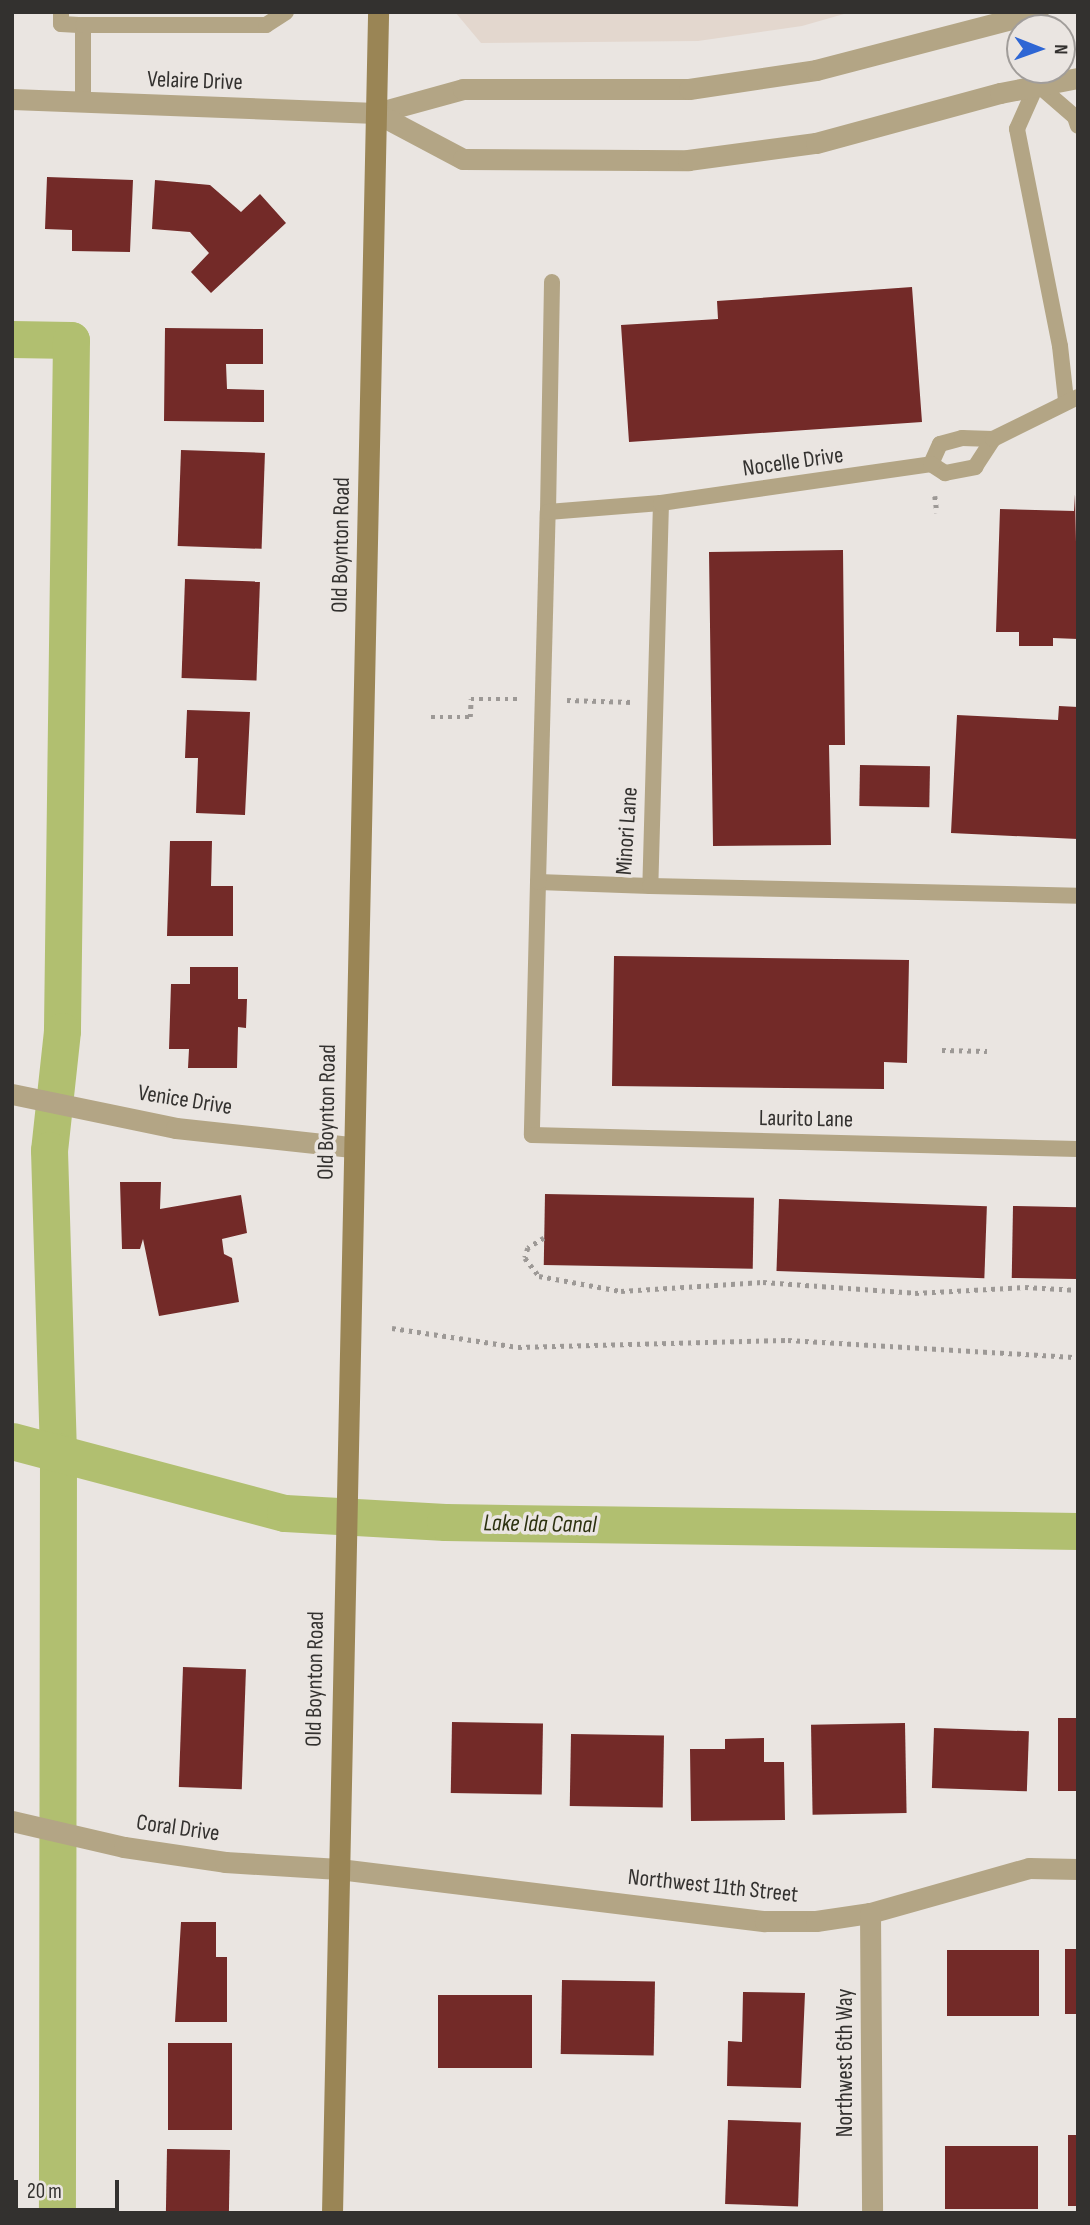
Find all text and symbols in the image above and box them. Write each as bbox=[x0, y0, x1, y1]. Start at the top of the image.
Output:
north arrow bbox=[1006, 14, 1076, 84]
text: N bbox=[1049, 44, 1072, 55]
street label: Velaire Drive bbox=[147, 66, 243, 96]
street label: Nocelle Drive bbox=[741, 441, 845, 483]
street label: Old Boynton Road bbox=[326, 477, 356, 613]
street label: Minori Lane bbox=[610, 786, 644, 876]
street label: Old Boynton Road bbox=[312, 1044, 342, 1180]
street label: Venice Drive bbox=[136, 1079, 234, 1121]
street label: Laurito Lane bbox=[759, 1104, 853, 1134]
water label: Lake Ida Canal bbox=[483, 1509, 597, 1539]
street label: Old Boynton Road bbox=[300, 1611, 330, 1747]
street label: Coral Drive bbox=[135, 1809, 221, 1847]
street label: Northwest 11th Street bbox=[627, 1863, 799, 1909]
street label: Northwest 6th Way bbox=[831, 1989, 859, 2137]
scale bar bbox=[18, 2166, 122, 2210]
text: 20 m bbox=[27, 2179, 62, 2204]

